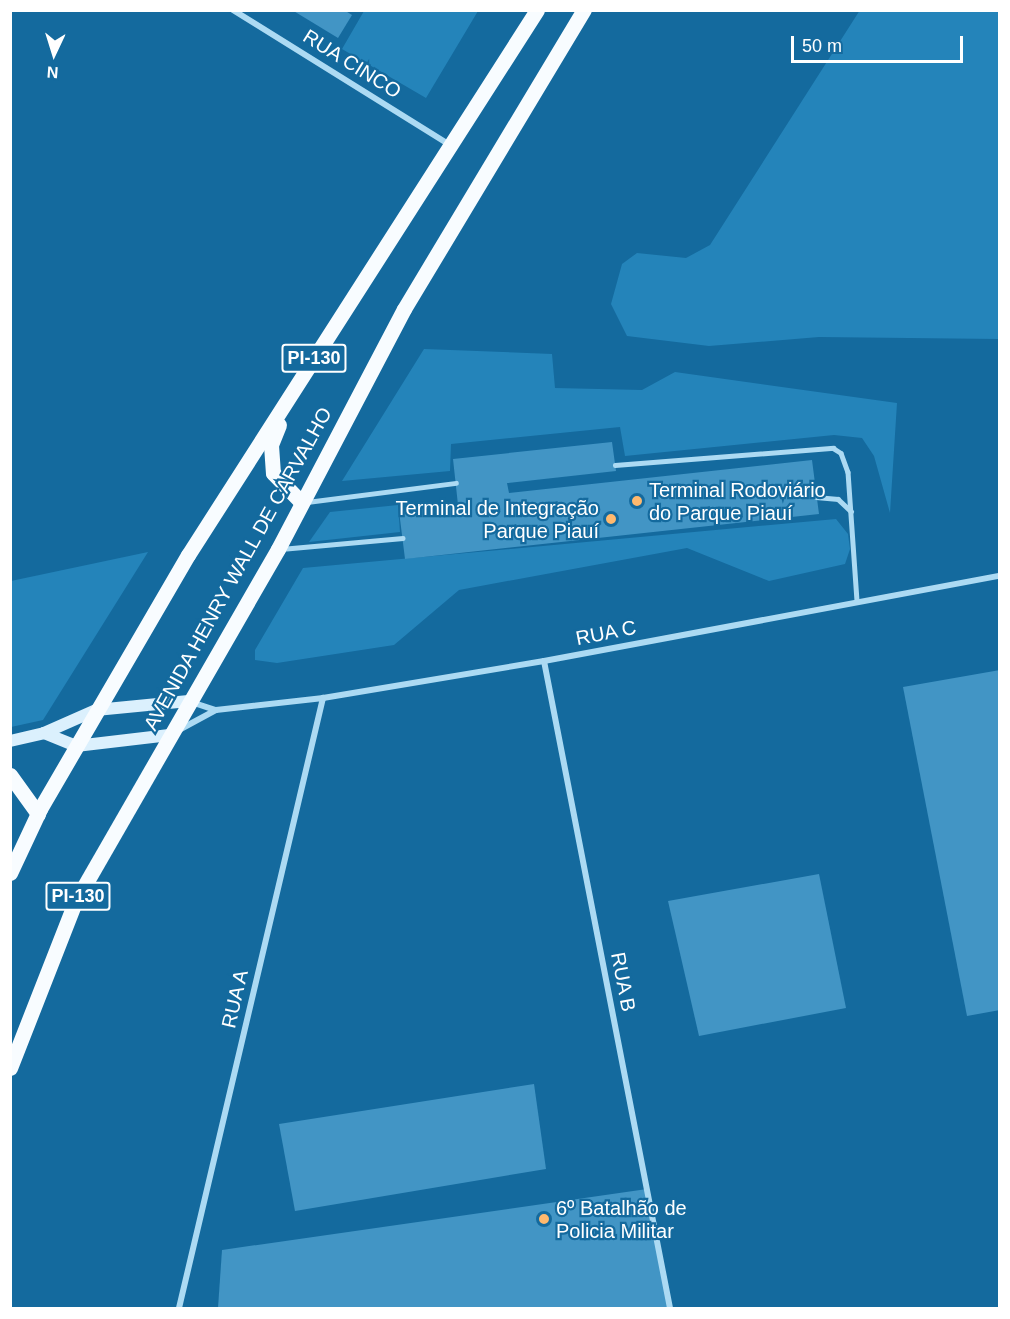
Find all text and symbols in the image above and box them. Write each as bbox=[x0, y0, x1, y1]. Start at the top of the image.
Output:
north arrow bbox=[24, 24, 84, 84]
street label: RUA CINCO bbox=[298, 24, 406, 104]
scale bar bbox=[794, 24, 966, 62]
text: 50 m bbox=[802, 36, 842, 56]
text: N bbox=[46, 64, 59, 81]
road number: PI-130 bbox=[281, 343, 347, 373]
street label: AVENIDA HENRY WALL DE CARVALHO bbox=[138, 402, 338, 736]
place label: Terminal Rodoviário do Parque Piauí bbox=[649, 478, 826, 525]
marker: Terminal Rodoviário do Parque Piauí bbox=[630, 494, 644, 508]
place label: Terminal de Integração Parque Piauí bbox=[396, 496, 599, 543]
marker: Terminal de Integração Parque Piauí bbox=[604, 512, 618, 526]
street label: RUA C bbox=[573, 615, 639, 651]
road number: PI-130 bbox=[45, 881, 111, 911]
street label: RUA B bbox=[605, 950, 641, 1014]
street label: RUA A bbox=[216, 967, 254, 1031]
place label: 6º Batalhão de Policia Militar bbox=[556, 1196, 687, 1243]
marker: 6º Batalhão de Policia Militar bbox=[537, 1212, 551, 1226]

